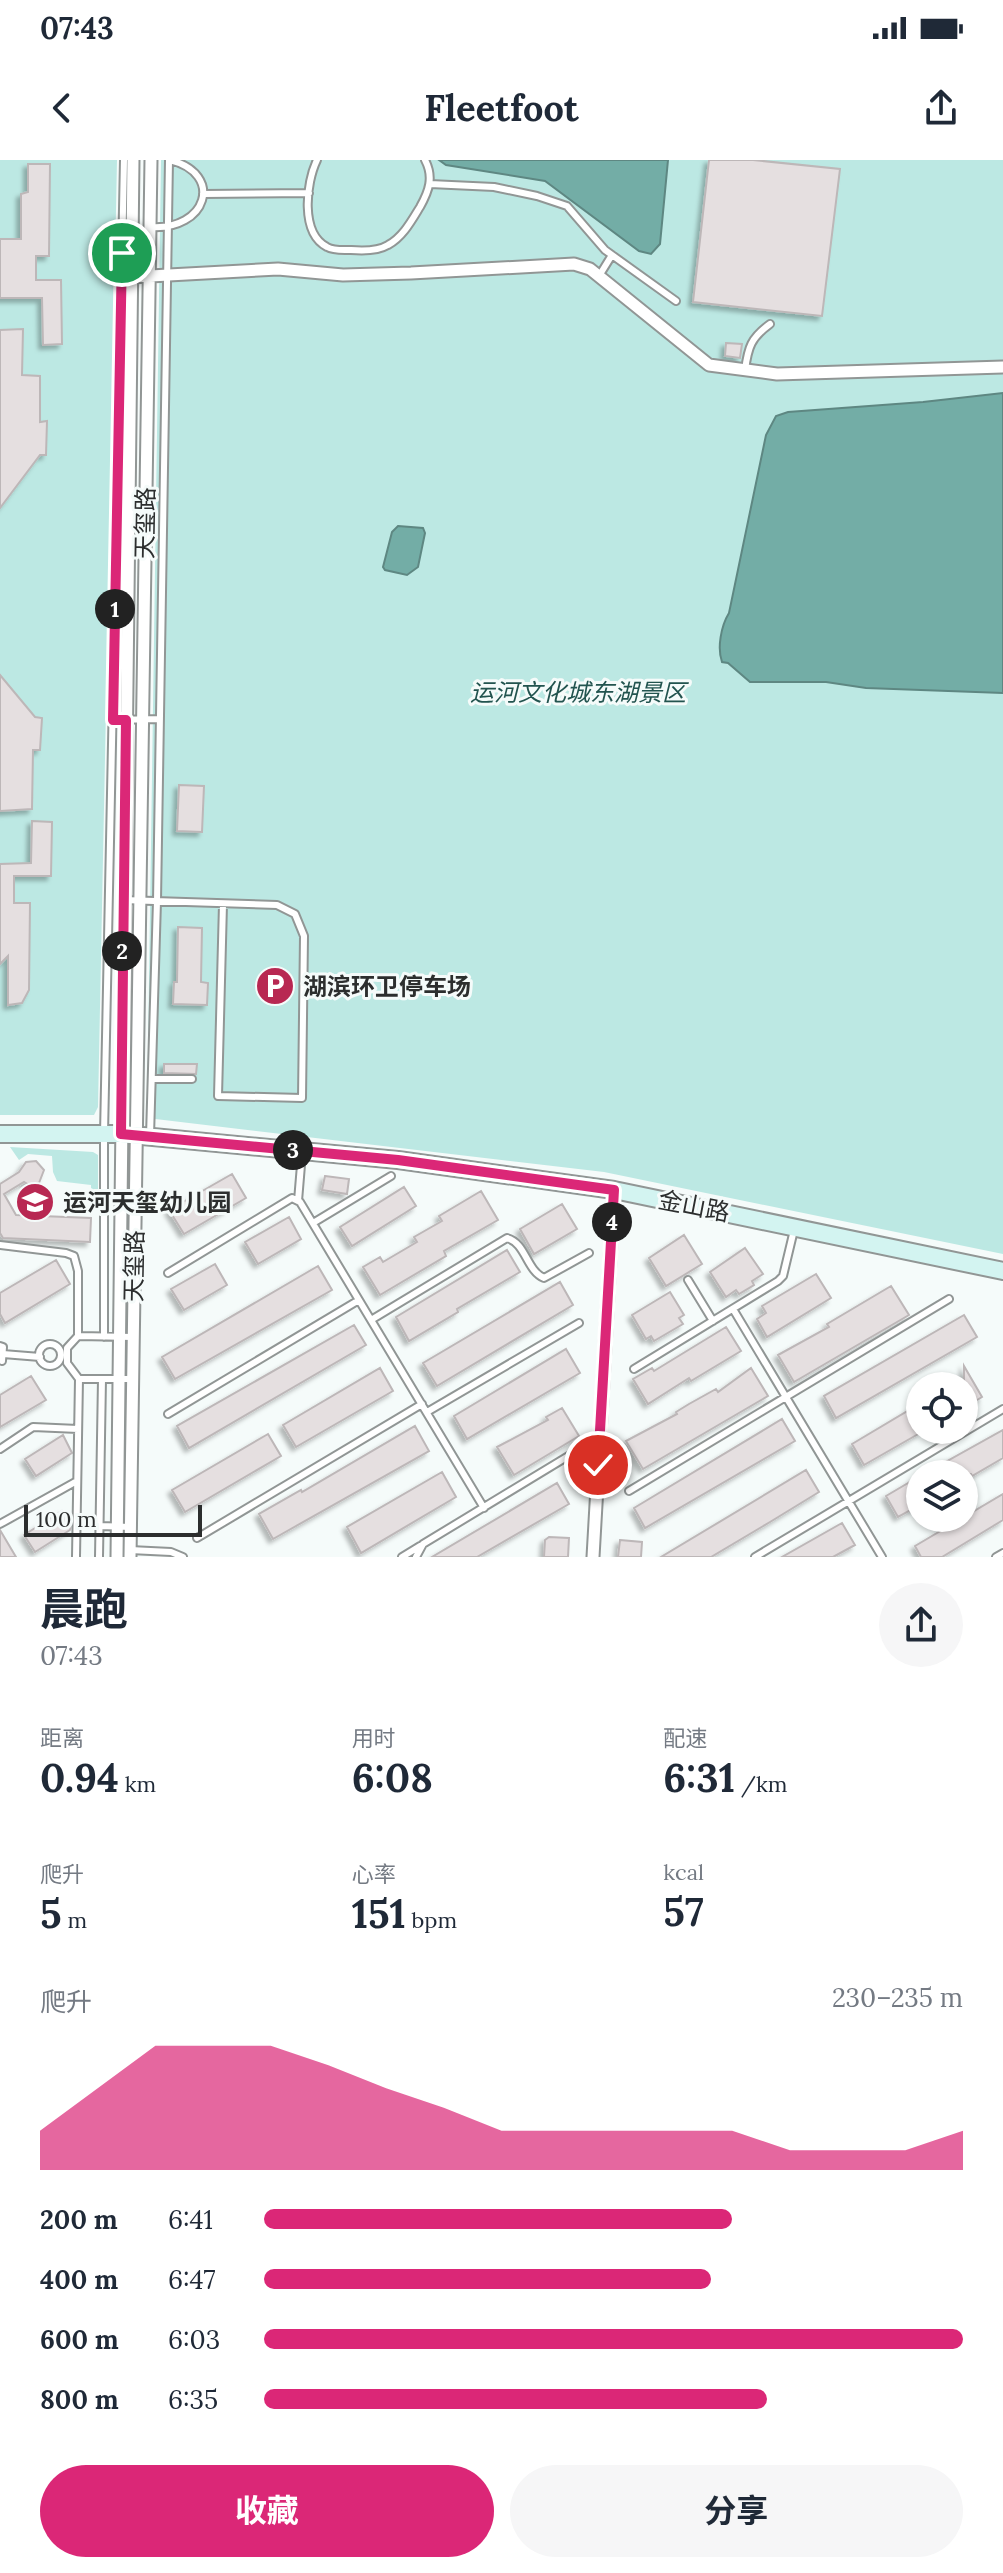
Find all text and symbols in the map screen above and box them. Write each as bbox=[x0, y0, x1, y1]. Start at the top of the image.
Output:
text: 07:43 bbox=[40, 9, 114, 47]
text: Fleetfoot bbox=[424, 85, 579, 131]
icon: back bbox=[40, 86, 84, 130]
icon: share bbox=[919, 86, 963, 130]
pin bbox=[88, 219, 156, 287]
icon: arrive bbox=[100, 231, 144, 275]
street label: 天玺路 bbox=[129, 487, 161, 559]
pin: 1 bbox=[95, 589, 135, 629]
text: 1 bbox=[111, 595, 119, 623]
park label: 运河文化城东湖景区 bbox=[470, 677, 689, 708]
pin: 2 bbox=[102, 931, 142, 971]
text: 2 bbox=[116, 937, 128, 965]
parking icon: 湖滨环卫停车场 bbox=[254, 965, 296, 1007]
place label: 湖滨环卫停车场 bbox=[303, 971, 471, 1002]
pin: 3 bbox=[273, 1130, 313, 1170]
text: 3 bbox=[287, 1136, 299, 1164]
school or university icon: 运河天玺幼儿园 bbox=[14, 1181, 56, 1223]
street label: 金山路 bbox=[656, 1184, 732, 1228]
place label: 运河天玺幼儿园 bbox=[63, 1187, 231, 1218]
pin: 4 bbox=[592, 1202, 632, 1242]
text: 4 bbox=[606, 1208, 618, 1236]
street label: 天玺路 bbox=[118, 1230, 150, 1302]
map controls bbox=[906, 1372, 978, 1532]
button: locate bbox=[906, 1372, 978, 1444]
pin bbox=[564, 1431, 632, 1499]
icon: check bbox=[576, 1443, 620, 1487]
button: layers bbox=[906, 1460, 978, 1532]
scale bar bbox=[24, 1501, 202, 1537]
text: 100 m bbox=[36, 1505, 97, 1533]
text: 晨跑 bbox=[40, 1581, 128, 1637]
button: share bbox=[879, 1583, 963, 1667]
text: 07:43 bbox=[40, 1639, 103, 1672]
text: 距离 bbox=[40, 1724, 84, 1752]
text: 用时 bbox=[352, 1724, 396, 1752]
text: 配速 bbox=[663, 1724, 707, 1752]
text: 0.94 bbox=[40, 1752, 119, 1803]
text: 6:08 bbox=[352, 1752, 433, 1803]
text: 6:31 bbox=[663, 1752, 735, 1803]
text: km bbox=[119, 1770, 156, 1798]
text: /km bbox=[735, 1770, 787, 1798]
text: kcal bbox=[663, 1858, 704, 1886]
text: 爬升 bbox=[40, 1860, 84, 1888]
text: 心率 bbox=[352, 1860, 396, 1888]
text: 57 bbox=[663, 1886, 704, 1937]
text: 5 bbox=[40, 1888, 62, 1939]
text: 151 bbox=[352, 1888, 406, 1939]
text: m bbox=[62, 1906, 87, 1934]
text: bpm bbox=[406, 1906, 457, 1934]
text: 230–235 m bbox=[832, 1981, 963, 2014]
text: 爬升 bbox=[40, 1985, 92, 2018]
text: 200 m bbox=[40, 2203, 118, 2236]
text: 6:41 bbox=[168, 2203, 213, 2236]
text: 400 m bbox=[40, 2263, 118, 2296]
text: 6:47 bbox=[168, 2263, 216, 2296]
text: 600 m bbox=[40, 2323, 119, 2356]
text: 6:03 bbox=[168, 2323, 220, 2356]
text: 800 m bbox=[40, 2383, 119, 2416]
text: 6:35 bbox=[168, 2383, 218, 2416]
button: 收藏 bbox=[40, 2465, 494, 2557]
button: 分享 bbox=[510, 2465, 963, 2557]

